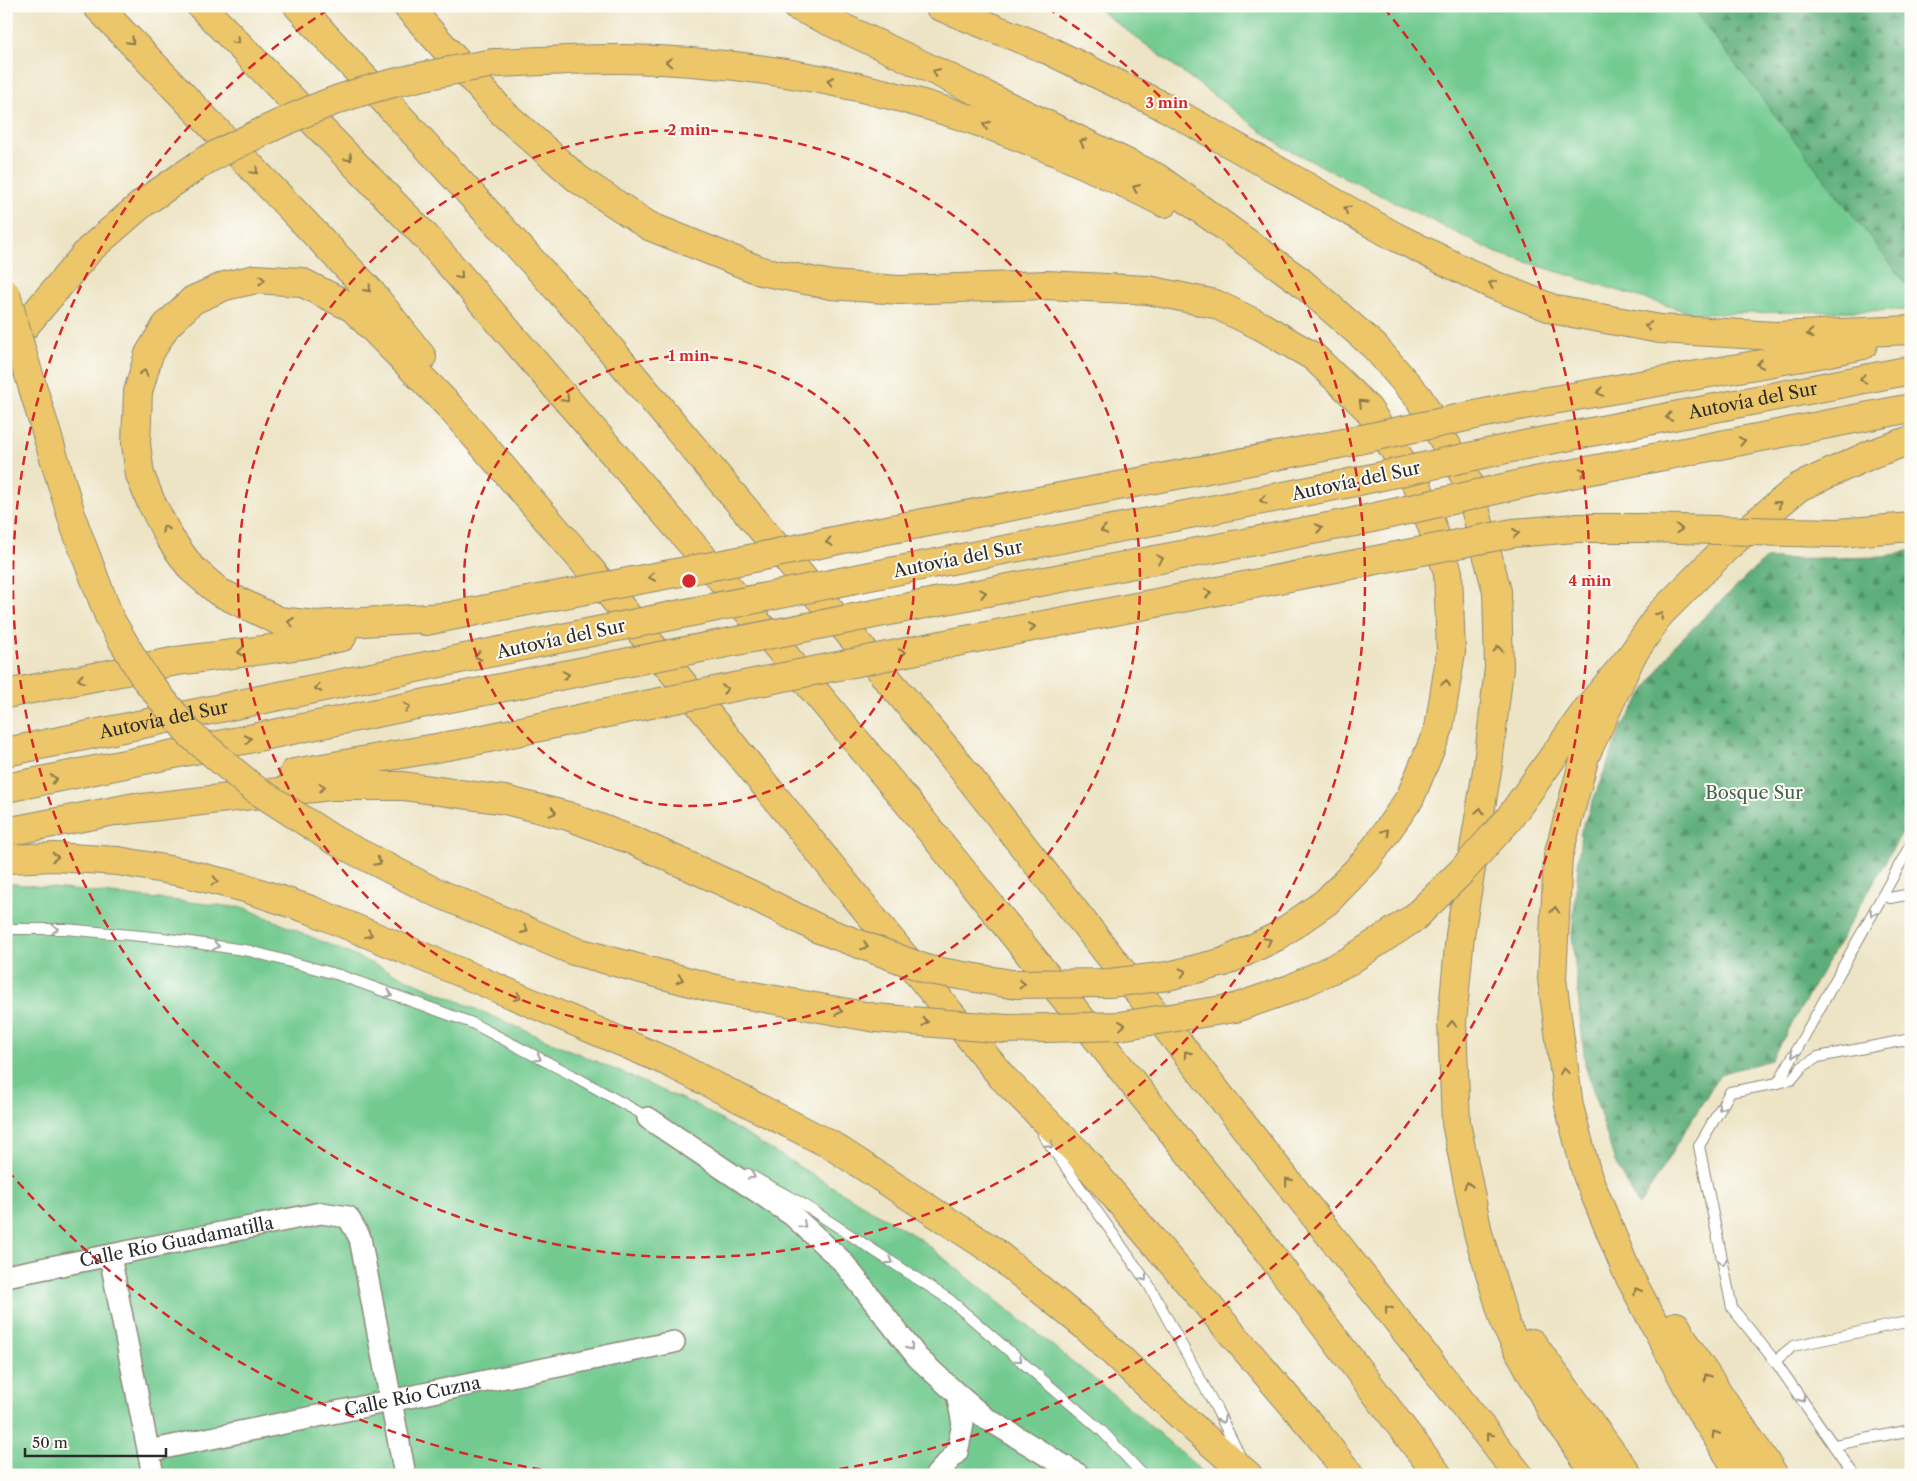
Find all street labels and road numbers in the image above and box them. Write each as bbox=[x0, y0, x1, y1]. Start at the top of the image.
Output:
street label: Autovía del Sur bbox=[1685, 377, 1820, 424]
street label: Autovía del Sur bbox=[1289, 457, 1423, 506]
street label: Autovía del Sur bbox=[891, 536, 1025, 582]
street label: Autovía del Sur bbox=[494, 615, 628, 664]
street label: Autovía del Sur bbox=[96, 696, 231, 744]
street label: Calle Río Guadamatilla bbox=[78, 1212, 276, 1272]
street label: Calle Río Cuzna bbox=[342, 1371, 483, 1421]

